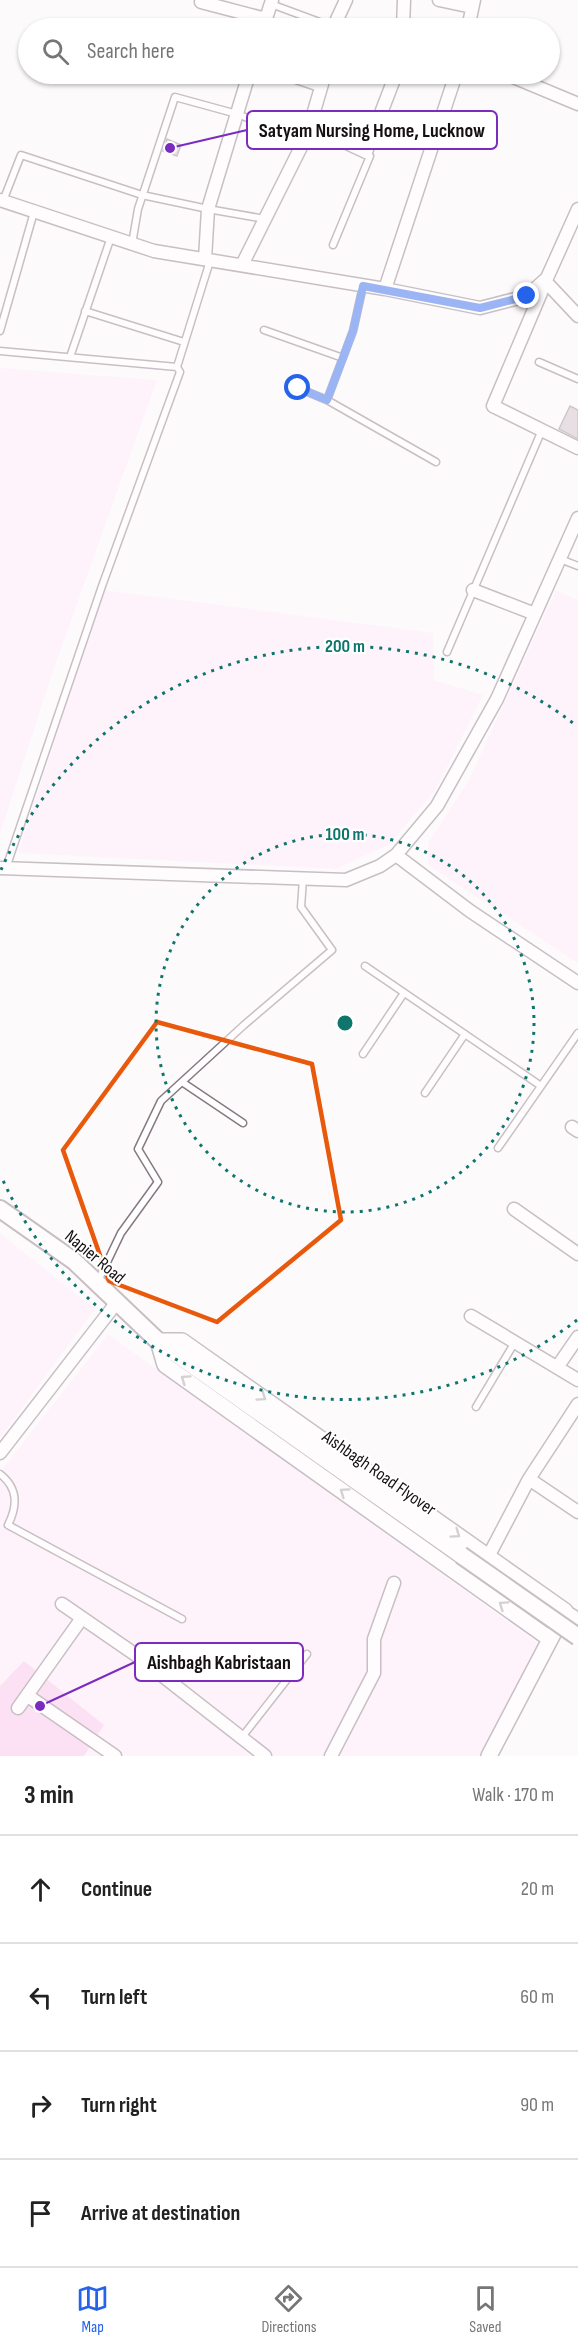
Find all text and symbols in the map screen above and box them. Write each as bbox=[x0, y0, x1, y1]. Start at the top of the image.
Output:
search box bbox=[18, 18, 560, 84]
icon: search bbox=[39, 35, 72, 68]
text: Search here bbox=[87, 38, 174, 65]
callout: Satyam Nursing Home, Lucknow bbox=[247, 111, 497, 149]
text: Satyam Nursing Home, Lucknow bbox=[259, 119, 485, 143]
route end bbox=[513, 282, 539, 308]
route start bbox=[284, 374, 310, 400]
text: 200 m bbox=[325, 636, 365, 657]
text: 100 m bbox=[326, 824, 365, 845]
centre of rings bbox=[335, 1013, 355, 1033]
street label: Napier Road bbox=[61, 1226, 129, 1288]
one-way arrow bbox=[180, 1375, 191, 1386]
one-way arrow bbox=[255, 1390, 266, 1401]
street label: Aishbagh Road Flyover bbox=[317, 1425, 440, 1520]
one-way arrow bbox=[339, 1488, 350, 1499]
one-way arrow bbox=[449, 1527, 460, 1538]
one-way arrow bbox=[498, 1601, 509, 1612]
callout: Aishbagh Kabristaan bbox=[135, 1643, 303, 1681]
text: Aishbagh Kabristaan bbox=[146, 1651, 291, 1675]
text: 3 min bbox=[24, 1780, 74, 1811]
text: Walk · 170 m bbox=[472, 1783, 554, 1807]
icon: ahead bbox=[24, 1873, 57, 1906]
text: Continue bbox=[81, 1876, 152, 1903]
text: 20 m bbox=[521, 1877, 554, 1901]
icon: left bbox=[24, 1981, 57, 2014]
text: Turn left bbox=[81, 1984, 147, 2011]
text: 60 m bbox=[520, 1985, 554, 2009]
icon: right bbox=[24, 2089, 57, 2122]
text: Turn right bbox=[81, 2092, 157, 2119]
text: 90 m bbox=[520, 2093, 554, 2117]
icon: arrive bbox=[24, 2197, 57, 2230]
text: Arrive at destination bbox=[81, 2200, 240, 2227]
tab: Map bbox=[76, 2282, 109, 2337]
tab: Directions bbox=[261, 2282, 317, 2337]
tab: Saved bbox=[469, 2282, 502, 2337]

